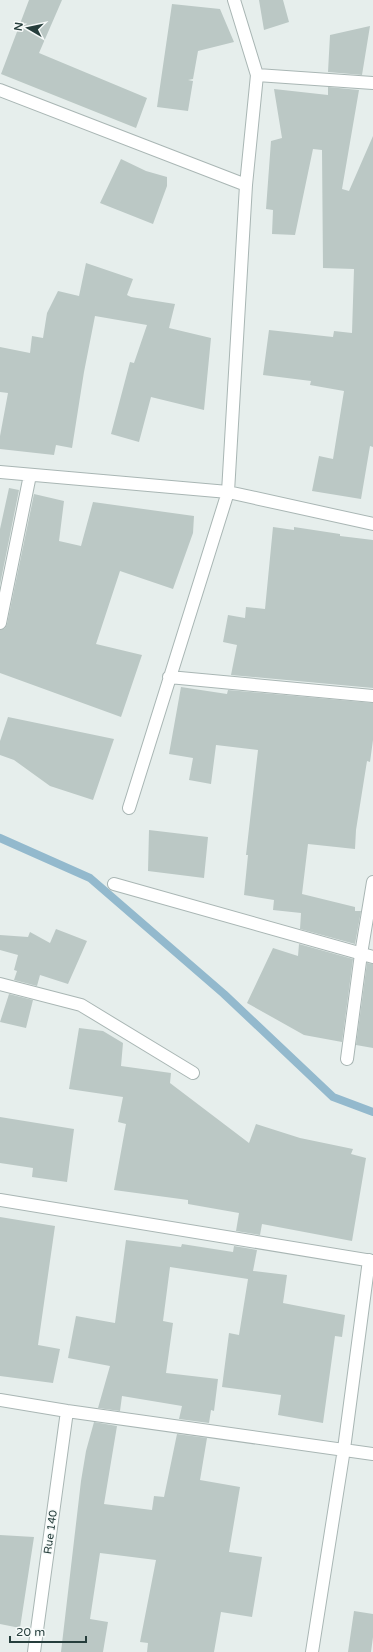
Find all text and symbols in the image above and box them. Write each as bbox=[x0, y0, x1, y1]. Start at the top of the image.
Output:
north arrow bbox=[8, 8, 48, 48]
text: N bbox=[12, 21, 26, 32]
street label: Rue 140 bbox=[41, 1509, 60, 1555]
scale bar bbox=[10, 1618, 86, 1644]
text: 20 m bbox=[16, 1625, 45, 1639]

